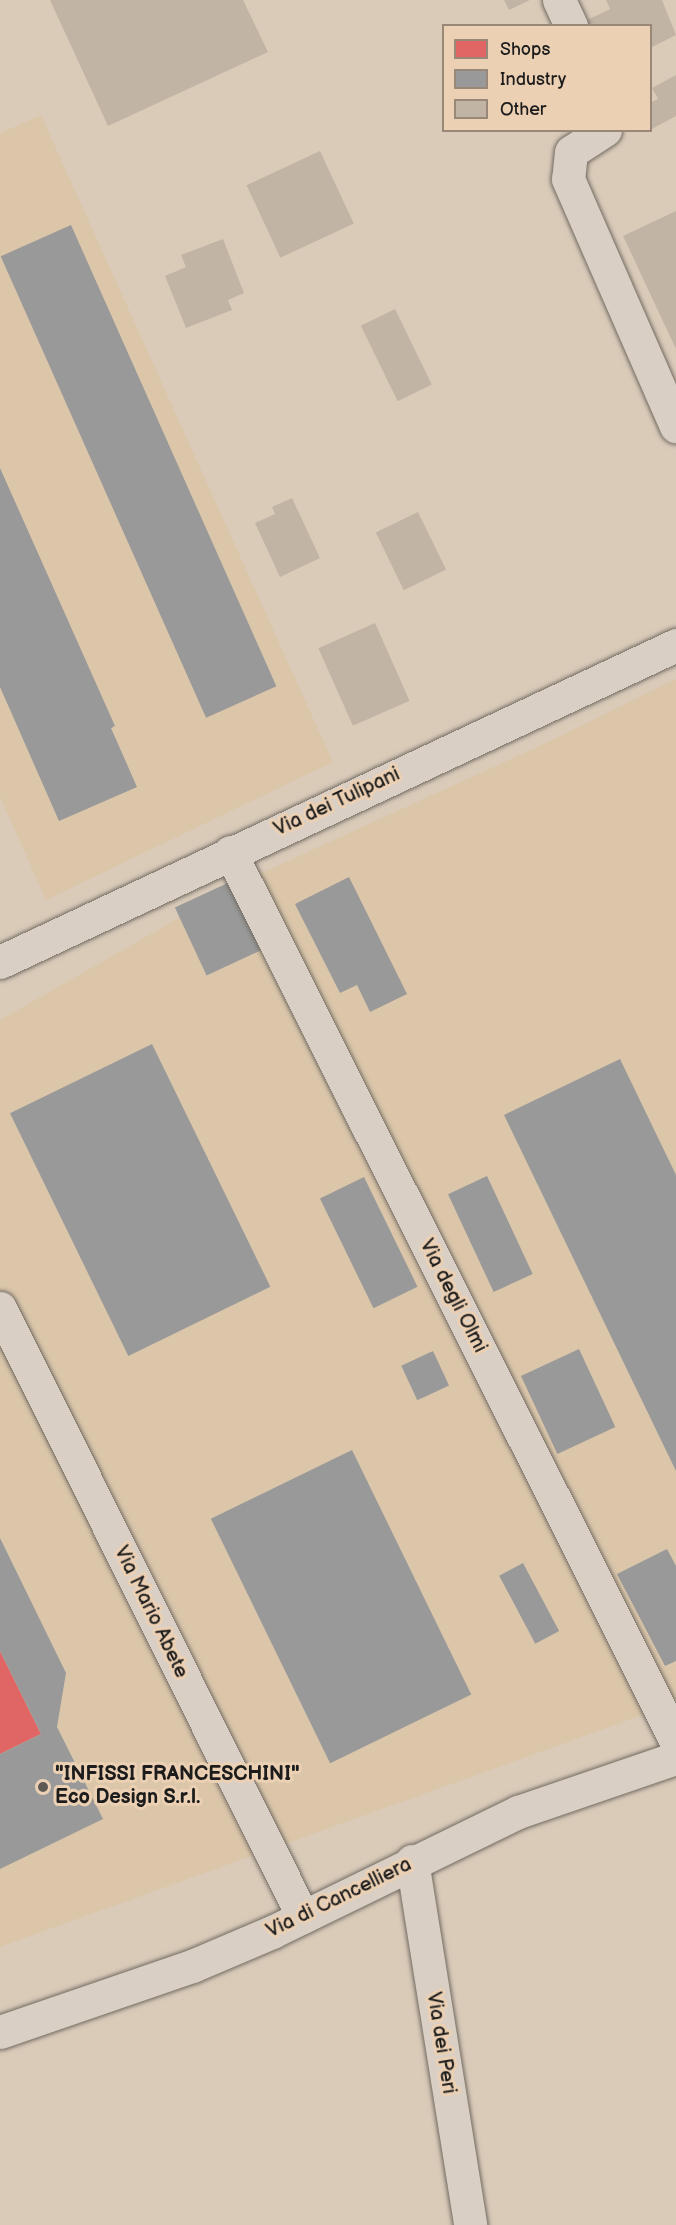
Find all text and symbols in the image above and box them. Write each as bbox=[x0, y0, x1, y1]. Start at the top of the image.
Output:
legend bbox=[442, 24, 652, 132]
text: Shops bbox=[500, 39, 550, 60]
text: Industry bbox=[500, 69, 566, 90]
text: Other bbox=[500, 99, 546, 120]
street label: Via dei Tulipani bbox=[270, 762, 404, 842]
street label: Via degli Olmi bbox=[414, 1235, 492, 1357]
street label: Via Mario Abete bbox=[109, 1542, 193, 1682]
place label: "INFISSI FRANCESCHINI" Eco Design S.r.l. bbox=[55, 1763, 300, 1810]
marker: "INFISSI FRANCESCHINI" Eco Design S.r.l. bbox=[36, 1780, 50, 1794]
street label: Via di Cancelliera bbox=[263, 1853, 415, 1943]
street label: Via dei Peri bbox=[421, 1990, 461, 2096]

